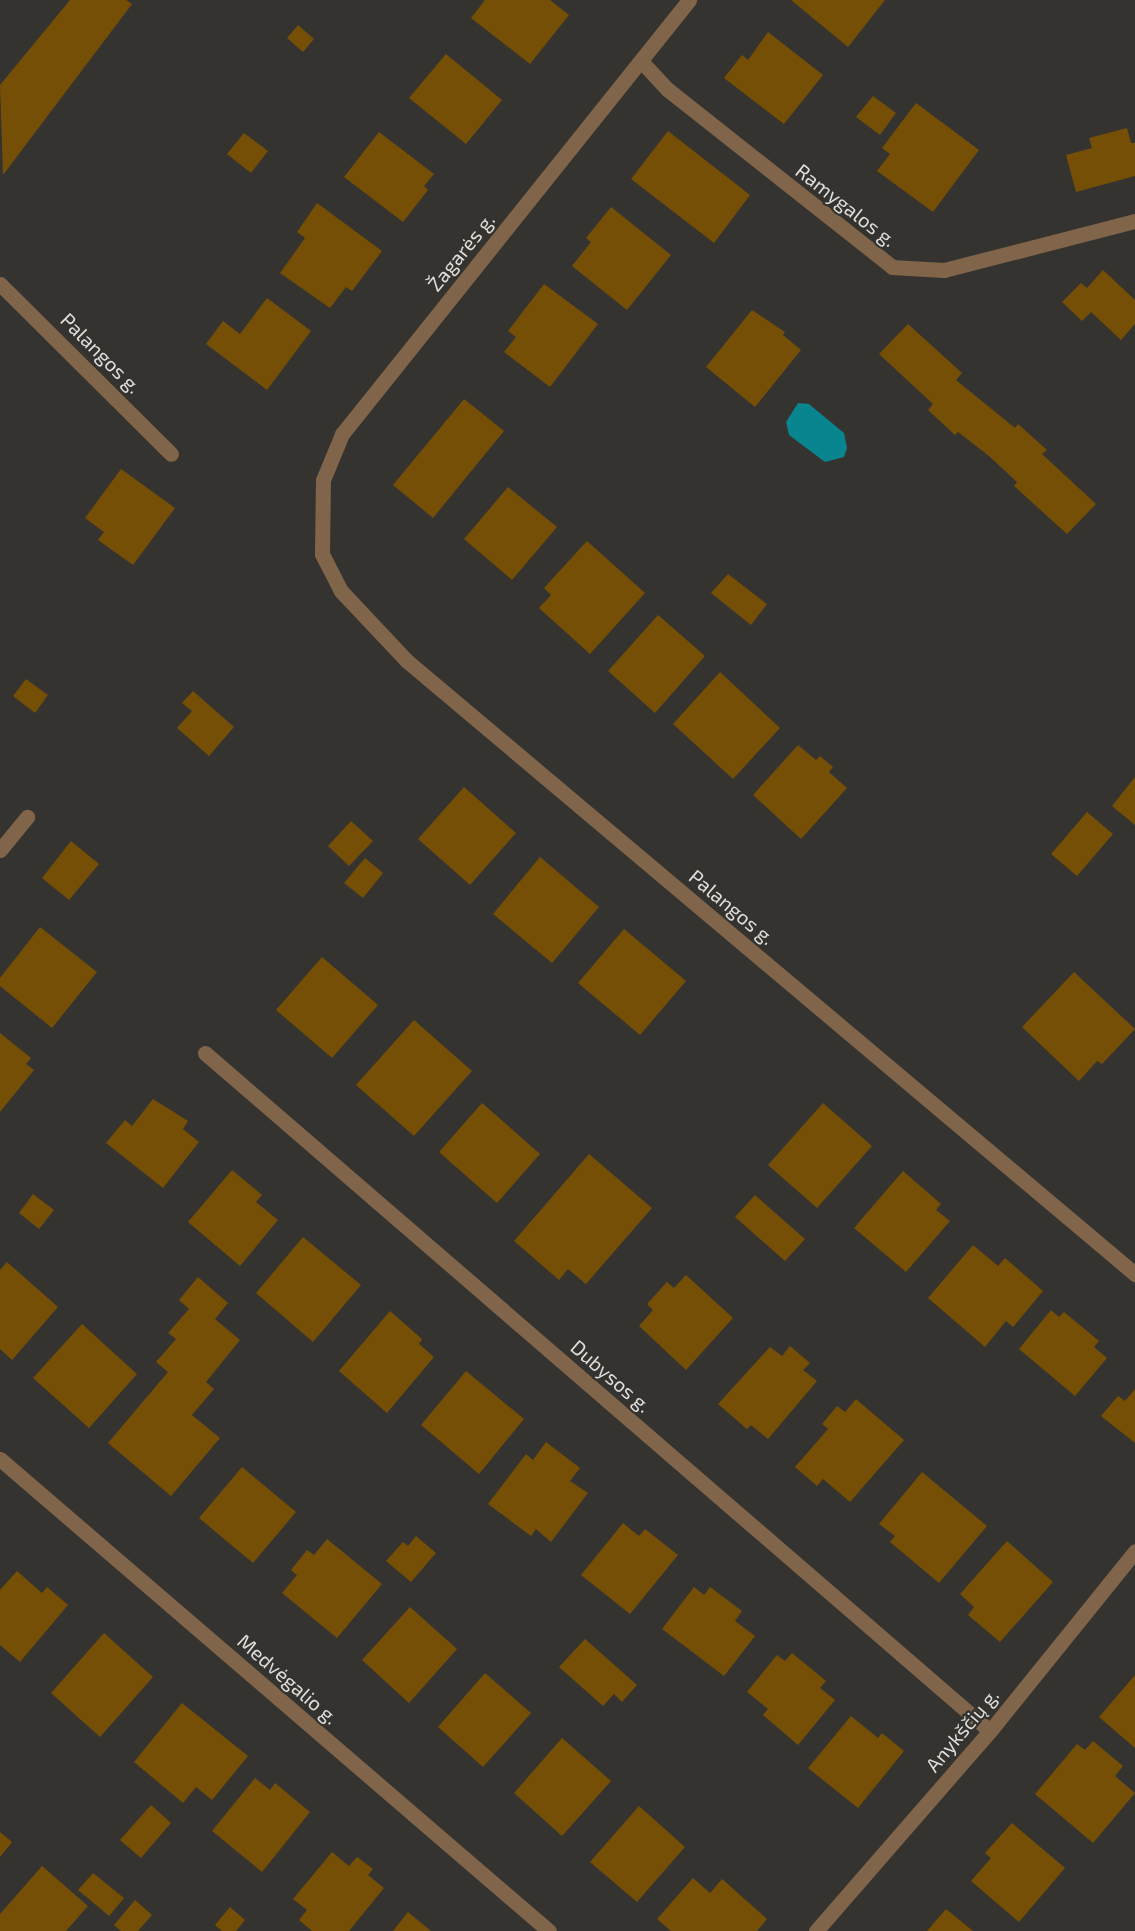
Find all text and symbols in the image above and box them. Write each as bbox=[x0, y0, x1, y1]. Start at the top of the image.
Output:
street label: Ramygalos g. bbox=[791, 158, 901, 252]
street label: Žagarės g. bbox=[422, 208, 500, 296]
street label: Palangos g. bbox=[56, 308, 146, 398]
street label: Palangos g. bbox=[684, 864, 780, 950]
street label: Dubysos g. bbox=[566, 1335, 656, 1417]
street label: Medvėgalio g. bbox=[233, 1629, 343, 1729]
street label: Anykščių g. bbox=[920, 1683, 1004, 1777]

